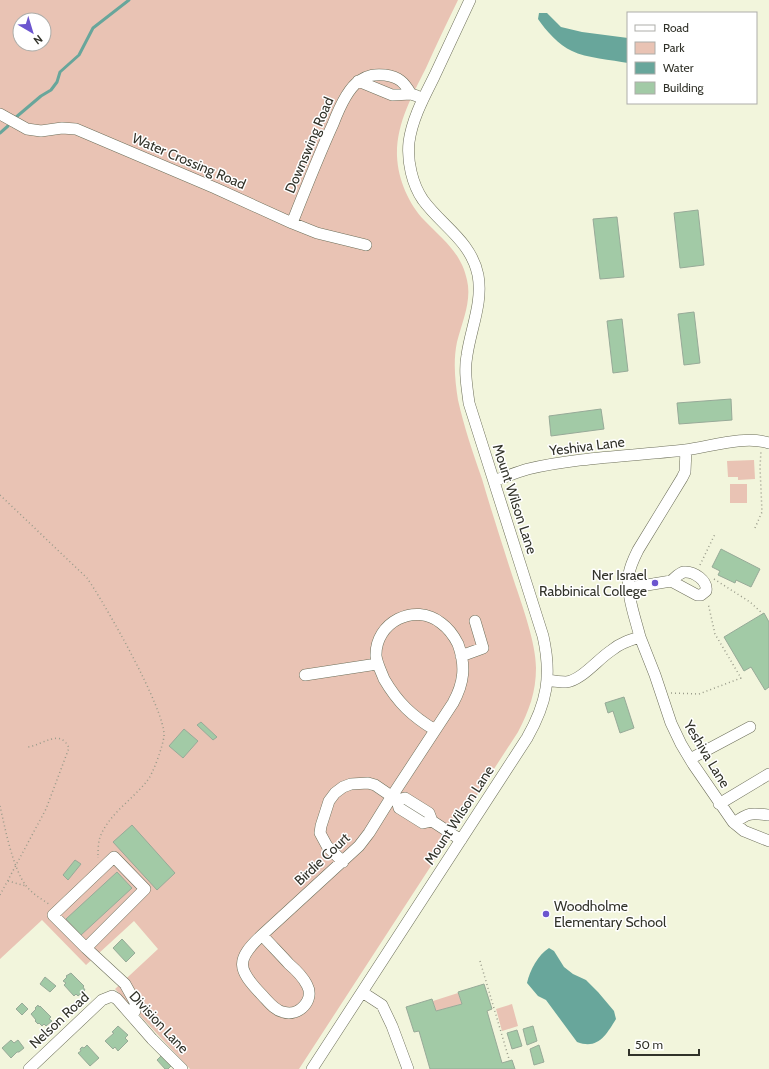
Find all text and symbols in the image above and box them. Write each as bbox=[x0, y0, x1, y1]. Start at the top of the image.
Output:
north arrow bbox=[12, 12, 52, 52]
legend bbox=[627, 12, 757, 104]
text: Road bbox=[663, 20, 689, 35]
text: N bbox=[31, 32, 46, 48]
text: Park bbox=[663, 40, 685, 55]
text: Water bbox=[663, 60, 694, 75]
text: Building bbox=[663, 80, 705, 95]
street label: Downswing Road bbox=[281, 94, 337, 196]
street label: Water Crossing Road bbox=[129, 129, 249, 193]
street label: Yeshiva Lane bbox=[547, 432, 626, 460]
street label: Mount Wilson Lane bbox=[489, 442, 541, 556]
place label: Ner Israel Rabbinical College bbox=[539, 566, 648, 600]
marker: Ner Israel Rabbinical College bbox=[650, 578, 660, 588]
street label: Yeshiva Lane bbox=[679, 716, 734, 791]
street label: Mount Wilson Lane bbox=[420, 762, 498, 868]
street label: Birdie Court bbox=[291, 829, 354, 889]
place label: Woodholme Elementary School bbox=[554, 897, 667, 931]
marker: Woodholme Elementary School bbox=[541, 909, 551, 919]
street label: Division Lane bbox=[125, 987, 193, 1057]
street label: Nelson Road bbox=[25, 988, 93, 1052]
scale bar bbox=[629, 1031, 699, 1057]
text: 50 m bbox=[635, 1037, 663, 1052]

